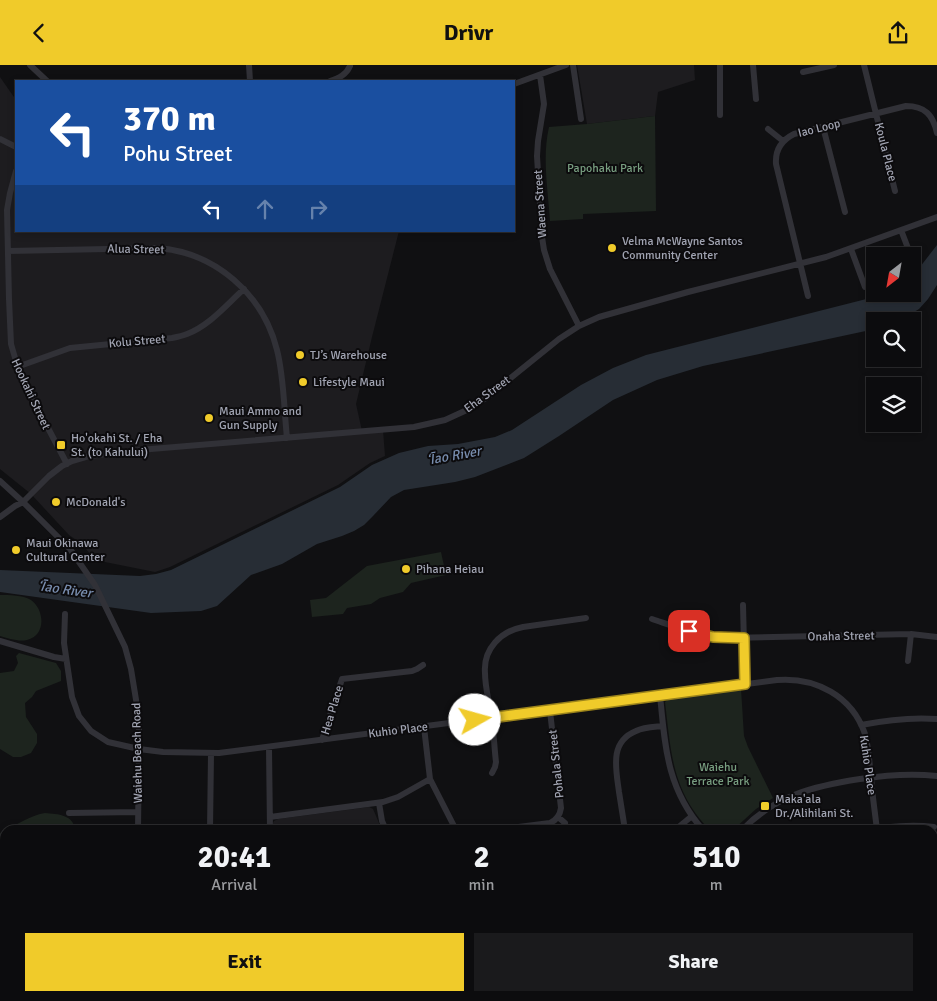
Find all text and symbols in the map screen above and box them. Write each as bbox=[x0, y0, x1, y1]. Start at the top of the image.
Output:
icon: back bbox=[25, 19, 53, 47]
text: Drivr bbox=[444, 19, 493, 46]
icon: share bbox=[884, 19, 912, 47]
text: 370 m bbox=[123, 97, 216, 140]
icon: left bbox=[40, 100, 105, 165]
street label: Iao Loop bbox=[796, 116, 842, 141]
street label: Koula Place bbox=[871, 121, 900, 183]
text: Pohu Street bbox=[123, 140, 233, 167]
park label: Papohaku Park bbox=[567, 161, 643, 176]
street label: Waena Street bbox=[531, 169, 550, 239]
icon: left bbox=[198, 195, 226, 223]
icon: ahead bbox=[251, 195, 279, 223]
icon: right bbox=[304, 195, 332, 223]
place label: Velma McWayne Santos Community Center bbox=[622, 234, 743, 263]
street label: Alua Street bbox=[107, 242, 165, 257]
marker: Velma McWayne Santos Community Center bbox=[606, 242, 618, 254]
north arrow bbox=[866, 247, 921, 303]
map controls bbox=[866, 247, 921, 432]
button: search bbox=[866, 312, 921, 367]
street label: Kolu Street bbox=[108, 332, 166, 351]
place label: TJ’s Warehouse bbox=[310, 348, 387, 363]
marker: TJ’s Warehouse bbox=[294, 349, 306, 361]
street label: Hookahi Street bbox=[8, 356, 53, 432]
street label: Eha Street bbox=[461, 373, 513, 416]
place label: Lifestyle Maui bbox=[313, 375, 385, 390]
marker: Lifestyle Maui bbox=[297, 376, 309, 388]
button: layers bbox=[866, 377, 921, 432]
place label: Maui Ammo and Gun Supply bbox=[219, 404, 302, 433]
marker: Maui Ammo and Gun Supply bbox=[203, 412, 215, 424]
place label: Ho'okahi St. / Eha St. (to Kahului) bbox=[71, 431, 162, 460]
marker: Ho'okahi St. / Eha St. (to Kahului) bbox=[55, 439, 67, 451]
water label: ʻĪao River bbox=[426, 442, 484, 469]
place label: McDonald's bbox=[66, 495, 126, 510]
marker: McDonald's bbox=[50, 496, 62, 508]
place label: Maui Okinawa Cultural Center bbox=[26, 536, 105, 565]
marker: Maui Okinawa Cultural Center bbox=[10, 544, 22, 556]
place label: Pihana Heiau bbox=[416, 562, 484, 577]
marker: Pihana Heiau bbox=[400, 563, 412, 575]
water label: ʻĪao River bbox=[37, 577, 95, 602]
pin bbox=[668, 610, 710, 652]
icon: arrive bbox=[675, 617, 703, 645]
street label: Onaha Street bbox=[807, 628, 875, 645]
street label: Hea Place bbox=[318, 684, 347, 737]
position arrow bbox=[448, 693, 500, 745]
street label: Waiehu Beach Road bbox=[129, 703, 146, 803]
street label: Kuhio Place bbox=[367, 719, 429, 742]
street label: Pohala Street bbox=[545, 729, 568, 799]
street label: Kuhio Place bbox=[856, 734, 879, 796]
park label: Waiehu Terrace Park bbox=[687, 760, 750, 789]
place label: Maka'ala Dr./Alihilani St. bbox=[775, 792, 854, 821]
marker: Maka'ala Dr./Alihilani St. bbox=[759, 800, 771, 812]
text: 20:41 bbox=[197, 839, 271, 876]
text: 2 bbox=[473, 839, 490, 876]
text: 510 bbox=[692, 839, 740, 876]
text: Arrival bbox=[211, 875, 257, 895]
text: min bbox=[469, 875, 494, 895]
text: m bbox=[710, 875, 723, 895]
button: Exit bbox=[25, 933, 464, 991]
button: Share bbox=[474, 933, 913, 991]

